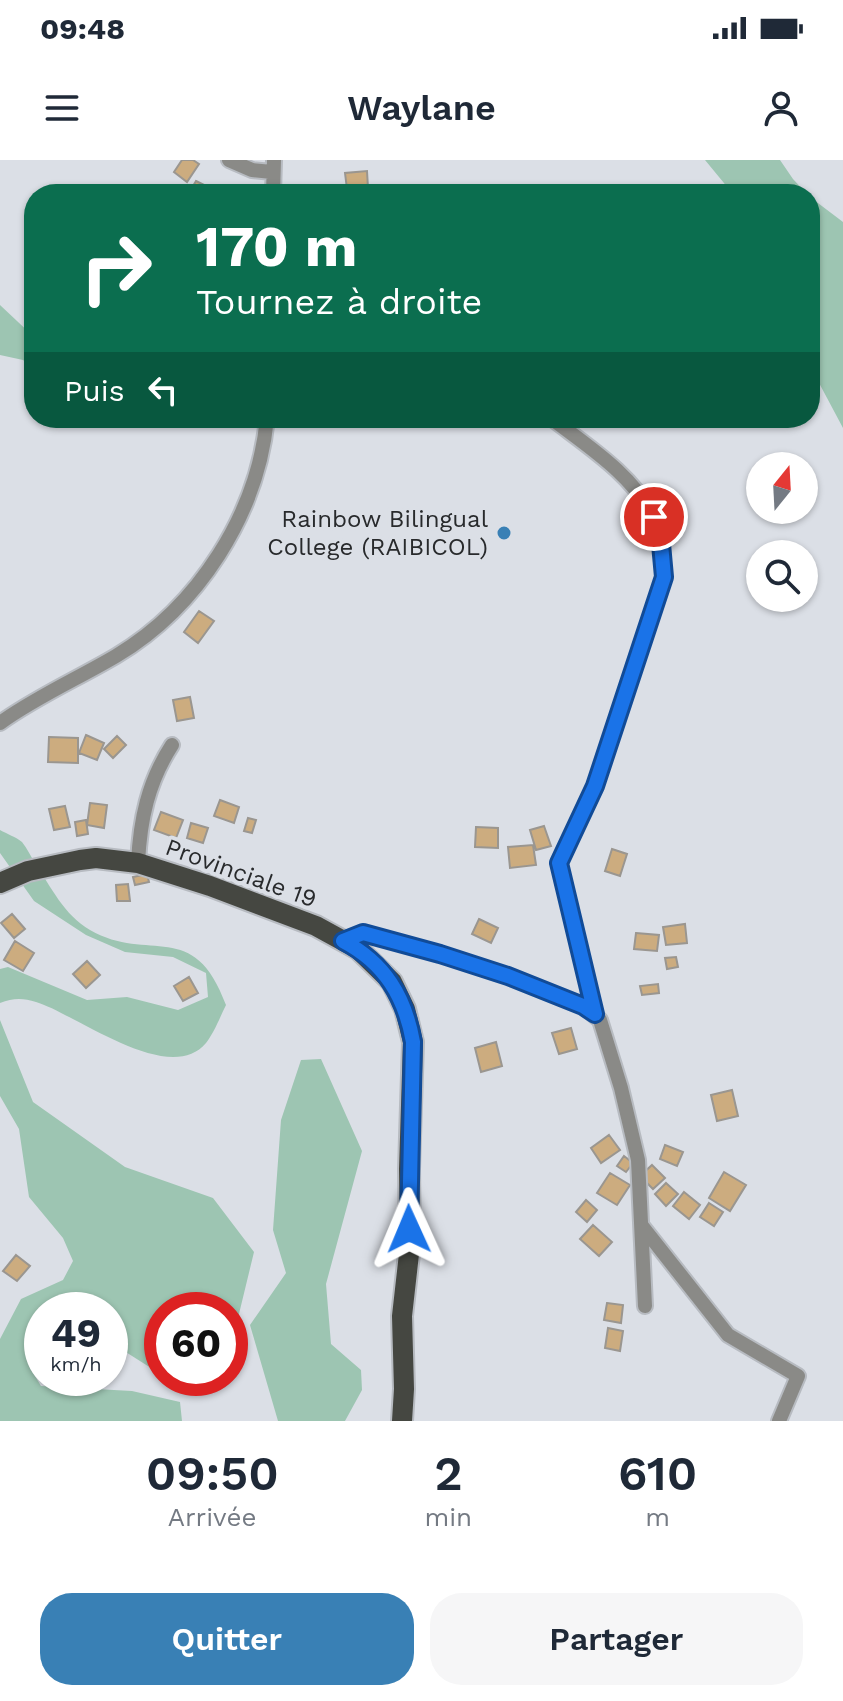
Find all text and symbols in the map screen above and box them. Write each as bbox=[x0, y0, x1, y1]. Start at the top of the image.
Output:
text: 09:48 bbox=[40, 11, 125, 46]
icon: menu bbox=[40, 86, 84, 130]
icon: person bbox=[759, 86, 803, 130]
text: Waylane bbox=[347, 87, 496, 129]
text: 170 m bbox=[196, 214, 358, 280]
icon: right bbox=[64, 216, 168, 320]
text: Tournez à droite bbox=[196, 281, 482, 323]
icon: left bbox=[141, 368, 185, 412]
text: Puis bbox=[64, 373, 125, 408]
north arrow bbox=[746, 452, 818, 524]
map controls bbox=[746, 452, 818, 612]
pin bbox=[620, 483, 688, 551]
icon: arrive bbox=[632, 495, 676, 539]
place label: Rainbow Bilingual College (RAIBICOL) bbox=[267, 505, 489, 561]
marker: Rainbow Bilingual College (RAIBICOL) bbox=[495, 524, 513, 542]
button: search bbox=[746, 540, 818, 612]
street label: Provinciale 19 bbox=[162, 833, 320, 913]
position arrow bbox=[367, 1187, 451, 1271]
speed limit sign: 60 bbox=[144, 1292, 248, 1396]
text: 49 bbox=[51, 1310, 101, 1357]
text: km/h bbox=[50, 1352, 102, 1376]
text: 09:50 bbox=[146, 1445, 279, 1502]
text: 2 bbox=[434, 1445, 463, 1502]
text: 610 bbox=[618, 1445, 697, 1502]
text: Arrivée bbox=[168, 1502, 257, 1532]
text: min bbox=[424, 1502, 472, 1532]
text: m bbox=[645, 1502, 670, 1532]
button: Quitter bbox=[40, 1593, 414, 1685]
button: Partager bbox=[430, 1593, 803, 1685]

